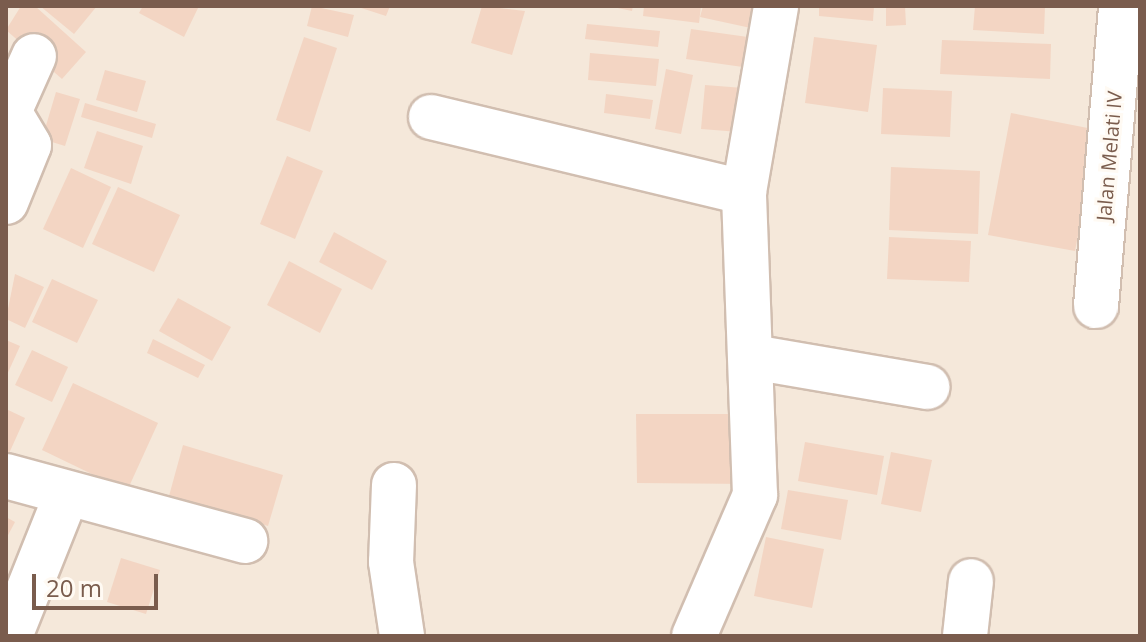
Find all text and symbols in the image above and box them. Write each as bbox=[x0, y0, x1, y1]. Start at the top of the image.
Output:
street label: Jalan Melati IV bbox=[1091, 90, 1127, 222]
scale bar bbox=[36, 558, 162, 608]
text: 20 m bbox=[46, 571, 102, 604]

